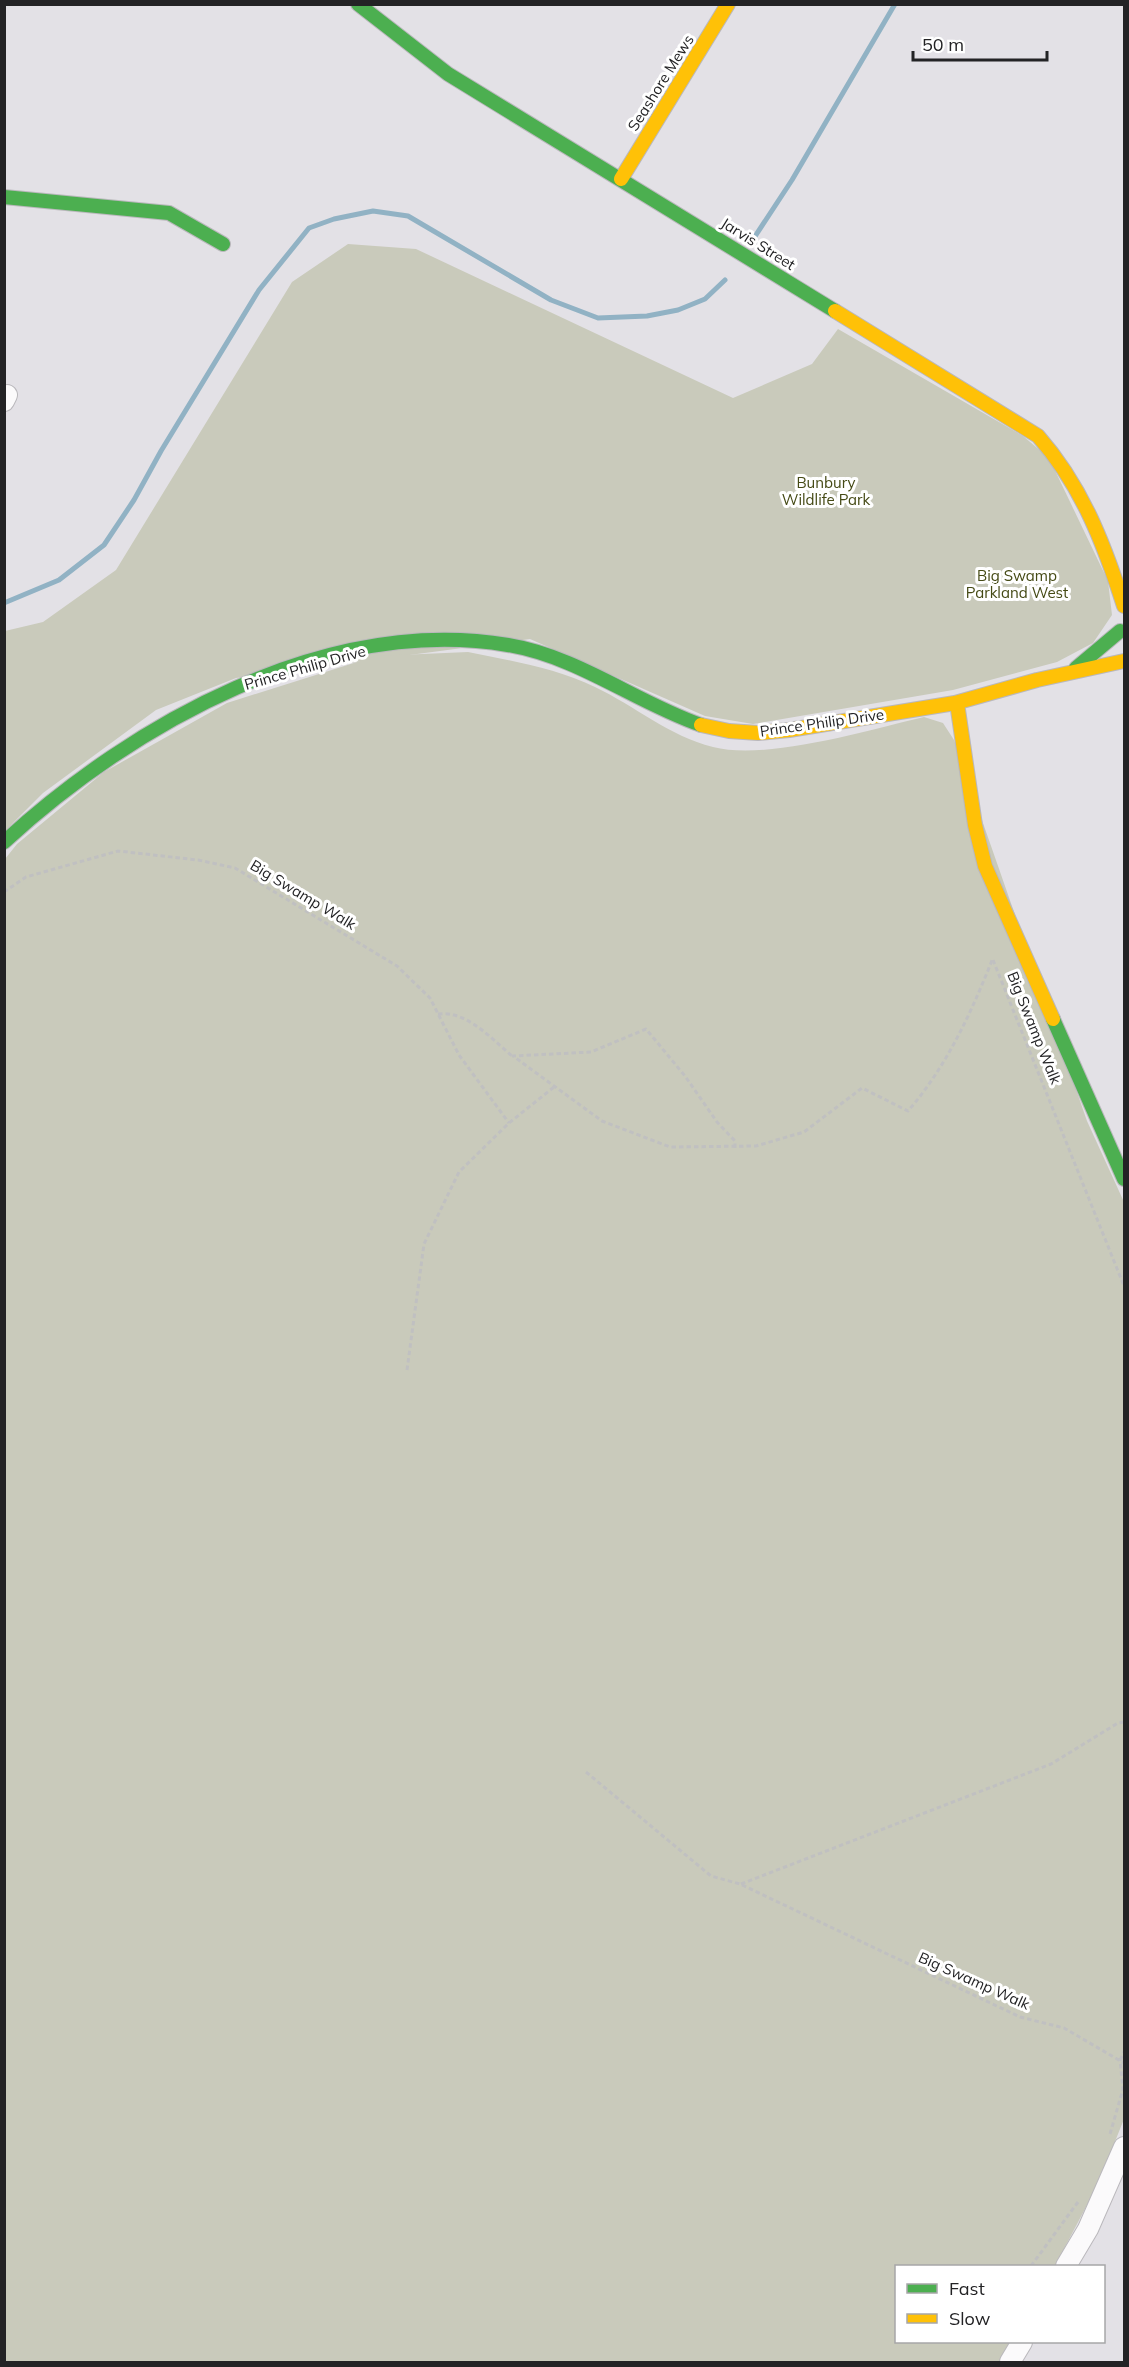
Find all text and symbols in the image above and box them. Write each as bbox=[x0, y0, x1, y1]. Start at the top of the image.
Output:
scale bar bbox=[913, 24, 1046, 62]
street label: Seashore Mews bbox=[623, 31, 698, 134]
text: 50 m bbox=[922, 33, 964, 56]
street label: Jarvis Street bbox=[718, 213, 799, 274]
park label: Bunbury Wildlife Park bbox=[782, 473, 871, 509]
park label: Big Swamp Parkland West bbox=[966, 566, 1068, 602]
street label: Prince Philip Drive bbox=[242, 641, 368, 694]
street label: Prince Philip Drive bbox=[759, 704, 885, 741]
street label: Big Swamp Walk bbox=[247, 856, 360, 934]
street label: Big Swamp Walk bbox=[1003, 969, 1066, 1087]
street label: Big Swamp Walk bbox=[915, 1947, 1033, 2014]
legend bbox=[895, 2265, 1105, 2343]
text: Fast bbox=[949, 2277, 985, 2300]
text: Slow bbox=[949, 2307, 991, 2330]

